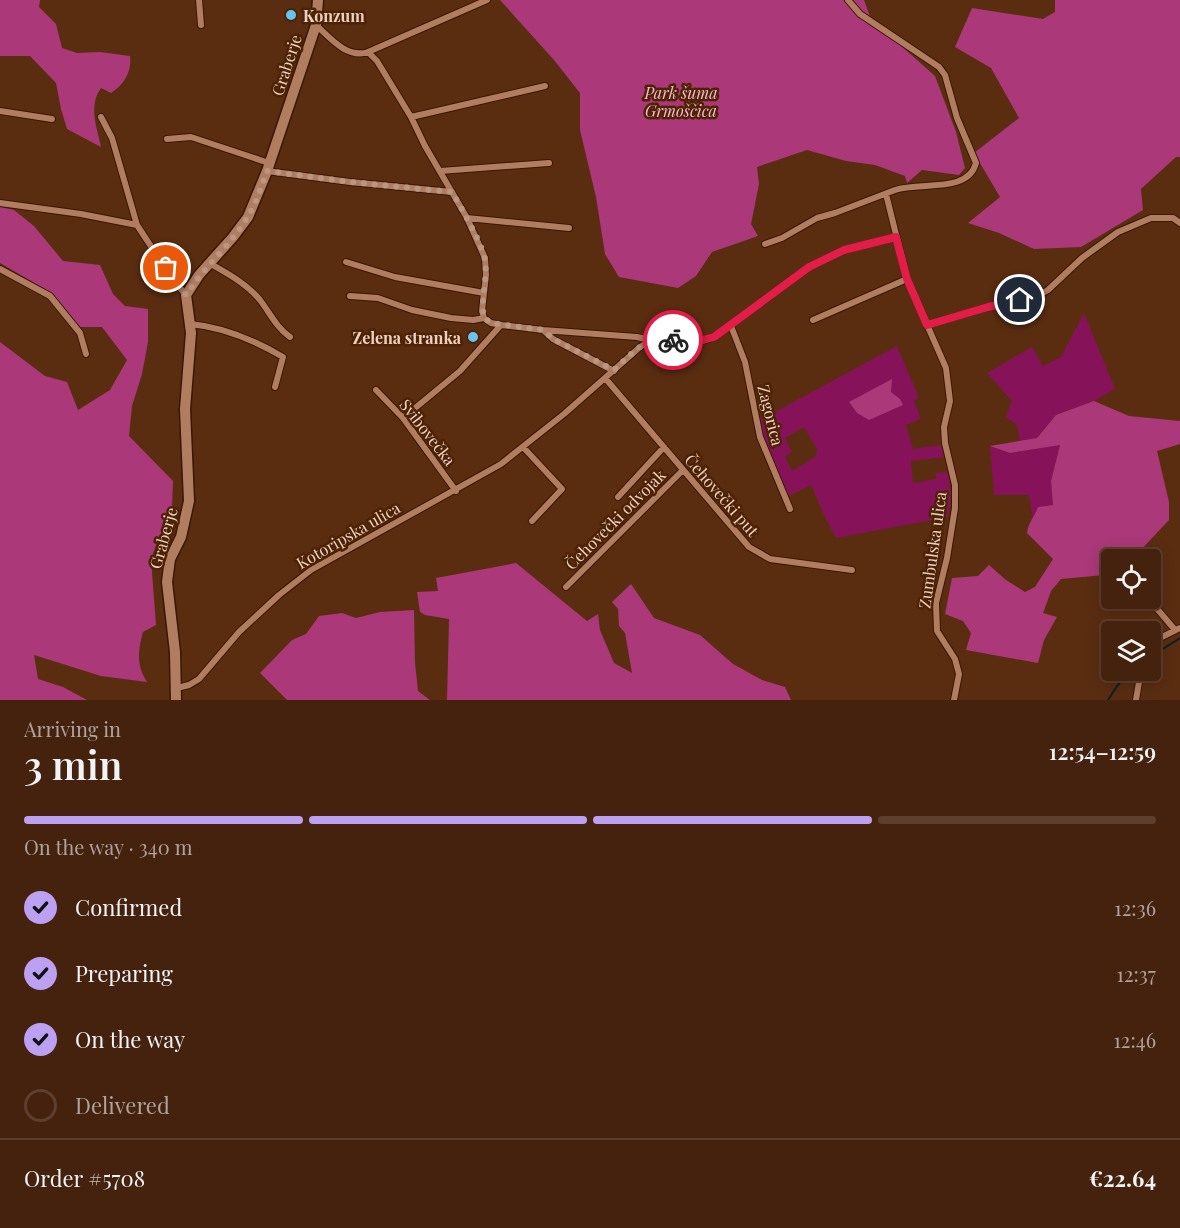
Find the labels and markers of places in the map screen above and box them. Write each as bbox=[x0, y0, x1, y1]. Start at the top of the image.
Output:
place label: Konzum bbox=[303, 5, 365, 26]
marker: Konzum bbox=[284, 8, 298, 22]
pin bbox=[140, 242, 191, 293]
pin bbox=[994, 274, 1045, 325]
place label: Zelena stranka bbox=[353, 327, 462, 348]
marker: Zelena stranka bbox=[466, 330, 480, 344]

